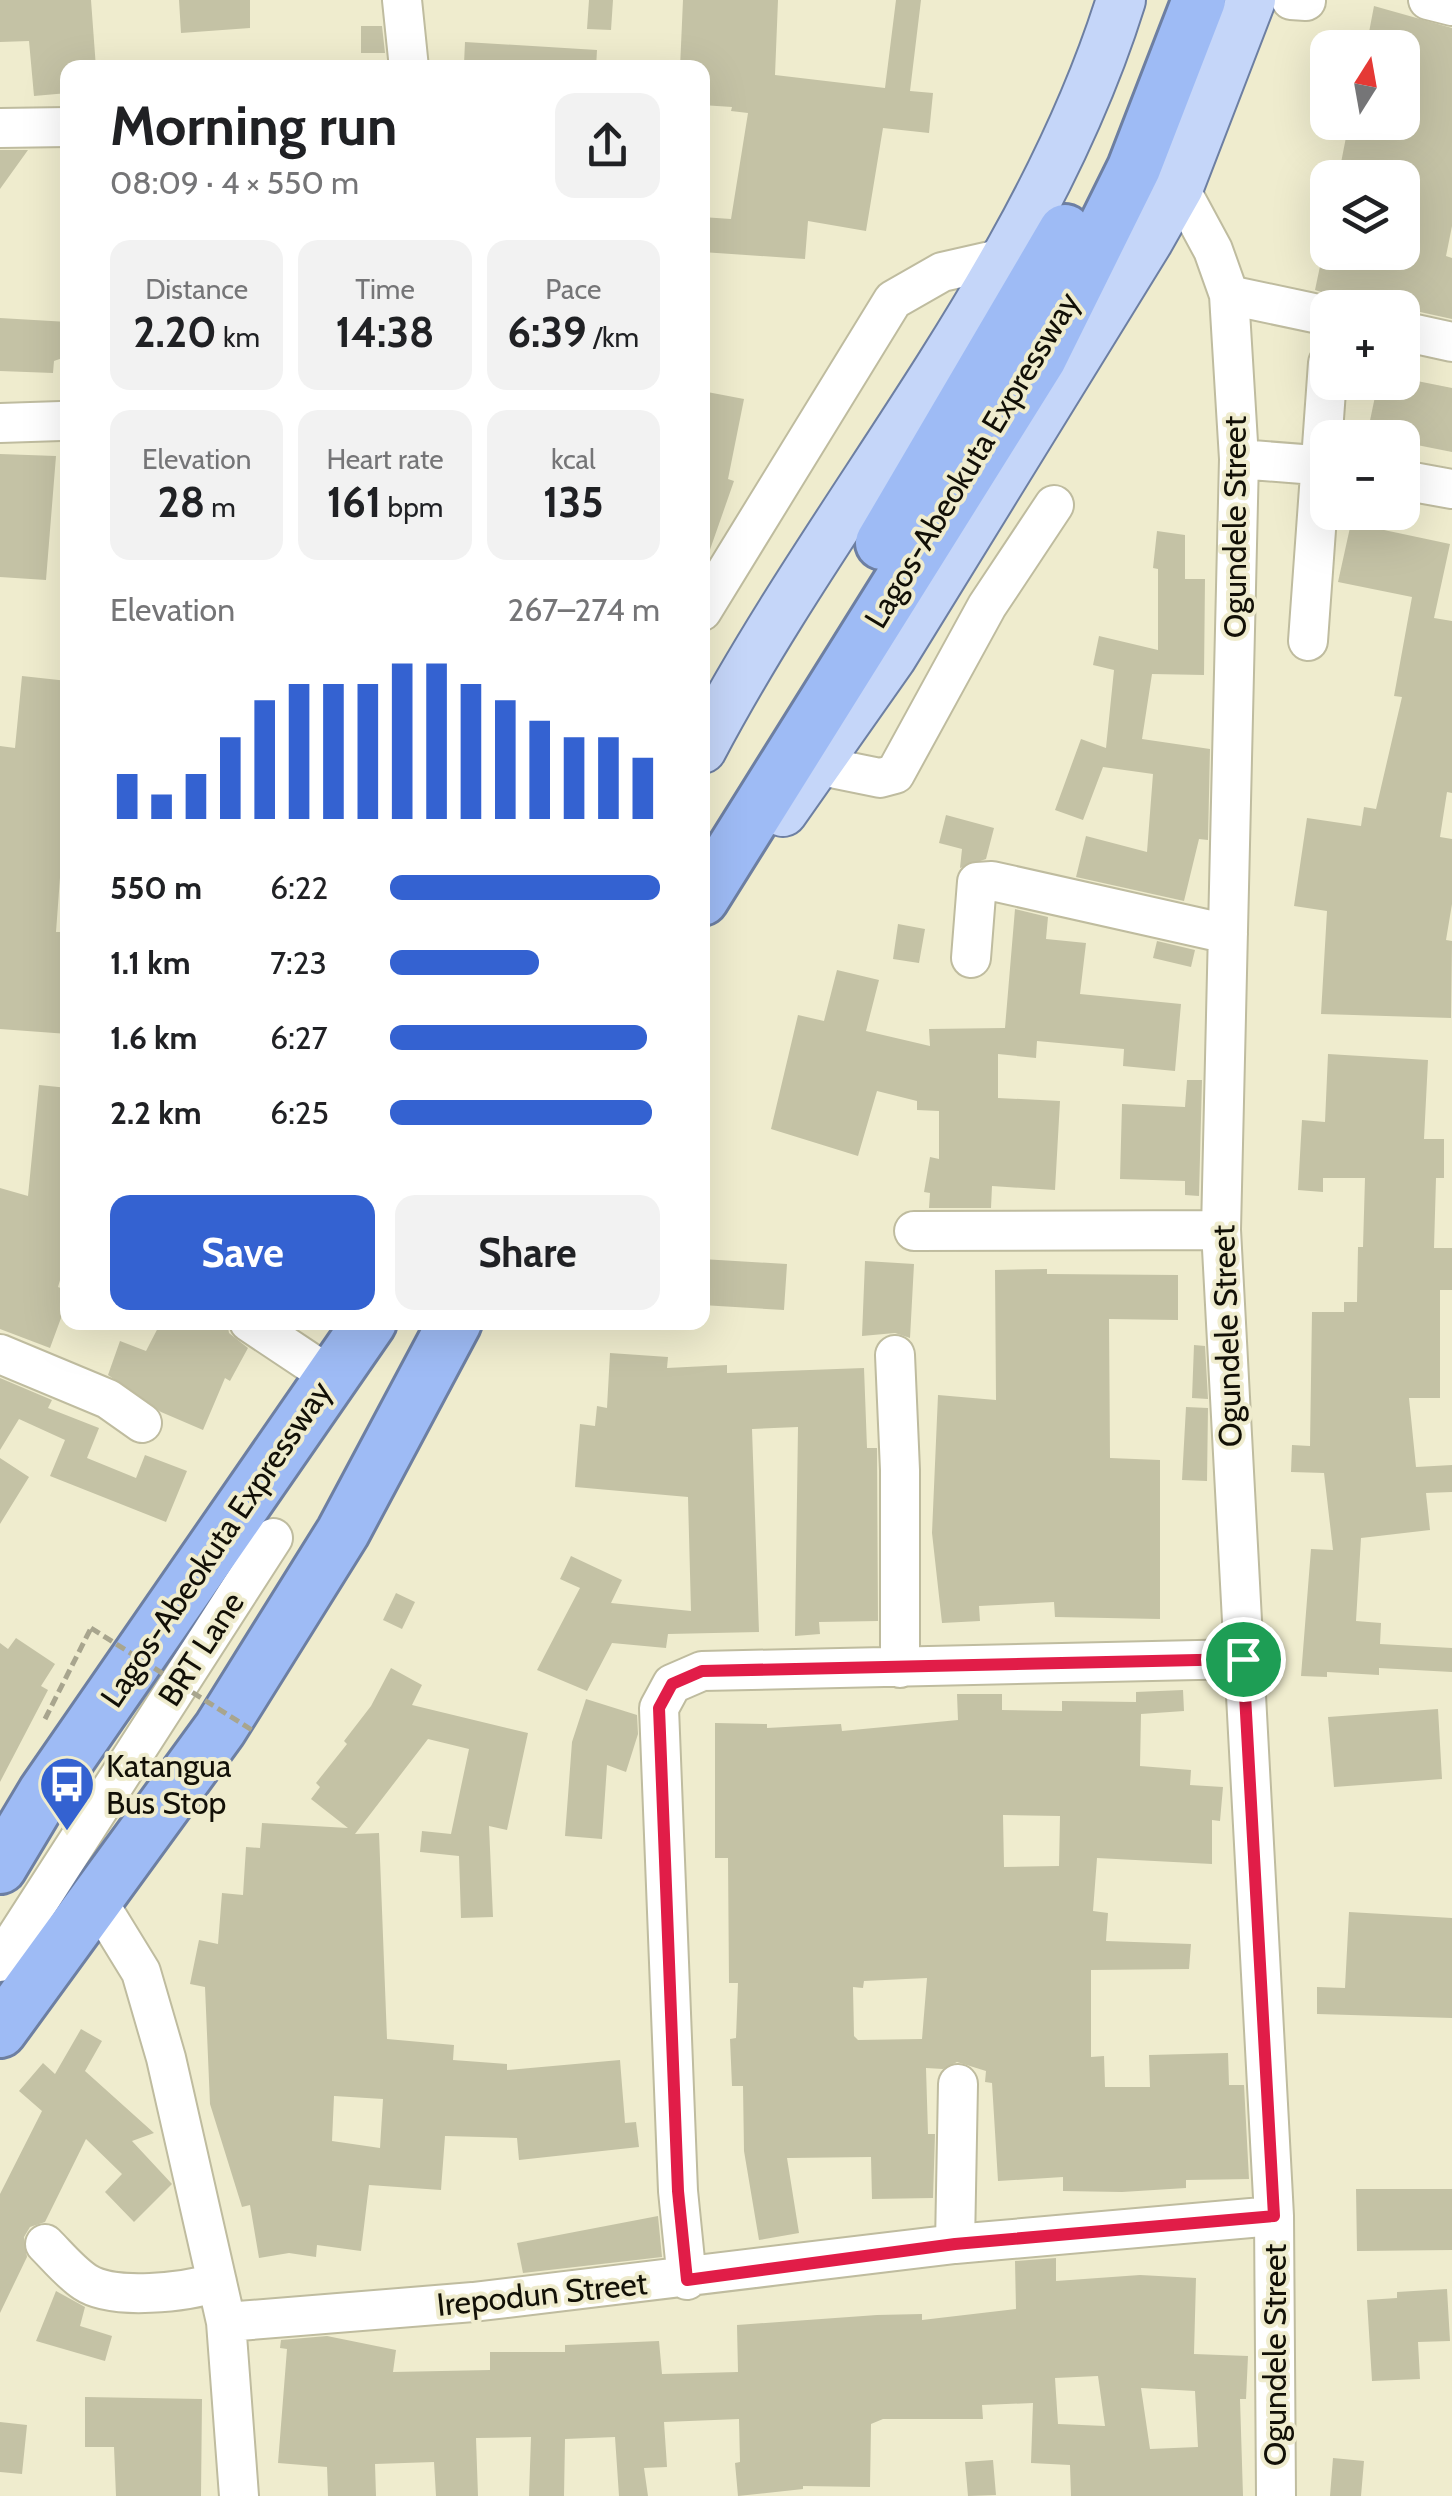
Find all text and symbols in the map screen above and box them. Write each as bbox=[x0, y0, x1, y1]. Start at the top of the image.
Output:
north arrow bbox=[1310, 30, 1420, 140]
map controls bbox=[1310, 30, 1420, 530]
text: Morning run bbox=[110, 92, 397, 159]
button: share bbox=[555, 93, 660, 198]
button: layers bbox=[1310, 160, 1420, 270]
text: 08:09 · 4 × 550 m bbox=[110, 163, 359, 202]
text: Distance bbox=[145, 272, 248, 306]
text: Time bbox=[355, 272, 415, 306]
text: Pace bbox=[545, 272, 601, 306]
street label: Lagos-Abeokuta Expressway bbox=[856, 285, 1087, 635]
button: + bbox=[1310, 290, 1420, 400]
text: 2.20 bbox=[133, 306, 217, 358]
text: 14:38 bbox=[336, 306, 434, 358]
text: 6:39 bbox=[508, 306, 587, 358]
text: km bbox=[217, 320, 260, 354]
text: /km bbox=[587, 320, 639, 354]
street label: Ogundele Street bbox=[1215, 416, 1254, 638]
button: − bbox=[1310, 420, 1420, 530]
text: Elevation bbox=[142, 442, 251, 476]
text: Heart rate bbox=[326, 442, 444, 476]
text: kcal bbox=[551, 442, 596, 476]
text: 28 bbox=[157, 476, 205, 528]
text: 161 bbox=[327, 476, 381, 528]
text: 135 bbox=[543, 476, 604, 528]
text: m bbox=[205, 490, 236, 524]
text: bpm bbox=[381, 490, 443, 524]
text: Elevation bbox=[110, 590, 235, 629]
text: 267–274 m bbox=[507, 590, 660, 629]
text: 550 m bbox=[110, 868, 202, 907]
text: 6:22 bbox=[270, 868, 328, 907]
text: 1.1 km bbox=[110, 943, 191, 982]
text: 7:23 bbox=[270, 943, 327, 982]
text: 1.6 km bbox=[110, 1018, 197, 1057]
text: 6:27 bbox=[270, 1018, 328, 1057]
text: 2.2 km bbox=[110, 1093, 202, 1132]
text: 6:25 bbox=[270, 1093, 329, 1132]
button: Save bbox=[110, 1195, 375, 1310]
button: Share bbox=[395, 1195, 660, 1310]
street label: Ogundele Street bbox=[1203, 1224, 1250, 1448]
street label: Lagos-Abeokuta Expressway bbox=[92, 1373, 339, 1714]
street label: BRT Lane bbox=[149, 1584, 252, 1713]
pin bbox=[1201, 1617, 1286, 1702]
icon: arrive bbox=[1216, 1632, 1271, 1687]
place label: Katangua Bus Stop bbox=[106, 1746, 232, 1822]
bus stop icon: Katangua Bus Stop bbox=[37, 1754, 97, 1833]
street label: Ogundele Street bbox=[1255, 2244, 1294, 2466]
street label: Irepodun Street bbox=[435, 2263, 649, 2324]

